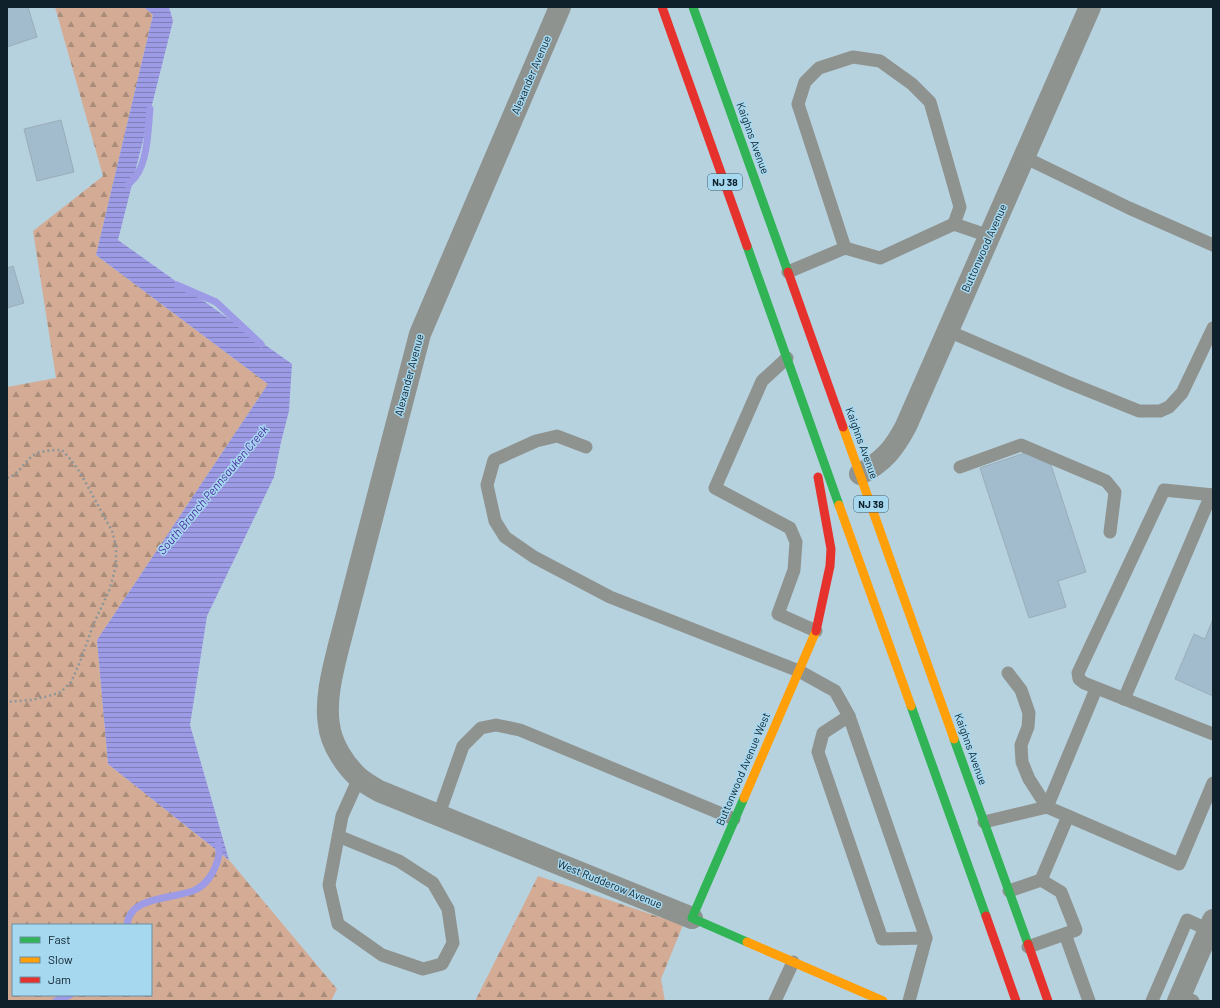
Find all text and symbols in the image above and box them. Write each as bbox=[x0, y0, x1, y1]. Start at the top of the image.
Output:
street label: Alexander Avenue bbox=[508, 33, 553, 116]
street label: Kaighns Avenue bbox=[734, 100, 773, 176]
road number: NJ 38 bbox=[708, 174, 742, 190]
street label: Buttonwood Avenue bbox=[958, 202, 1009, 294]
street label: Alexander Avenue bbox=[391, 332, 426, 417]
street label: Kaighns Avenue bbox=[843, 405, 882, 481]
water label: South Branch Pennsauken Creek bbox=[154, 422, 271, 557]
road number: NJ 38 bbox=[854, 496, 888, 512]
street label: Buttonwood Avenue West bbox=[713, 710, 772, 827]
street label: Kaighns Avenue bbox=[952, 711, 991, 787]
street label: West Rudderow Avenue bbox=[556, 857, 665, 911]
legend bbox=[12, 924, 152, 996]
text: Fast bbox=[48, 932, 71, 946]
text: Slow bbox=[48, 952, 73, 966]
text: Jam bbox=[48, 972, 71, 986]

